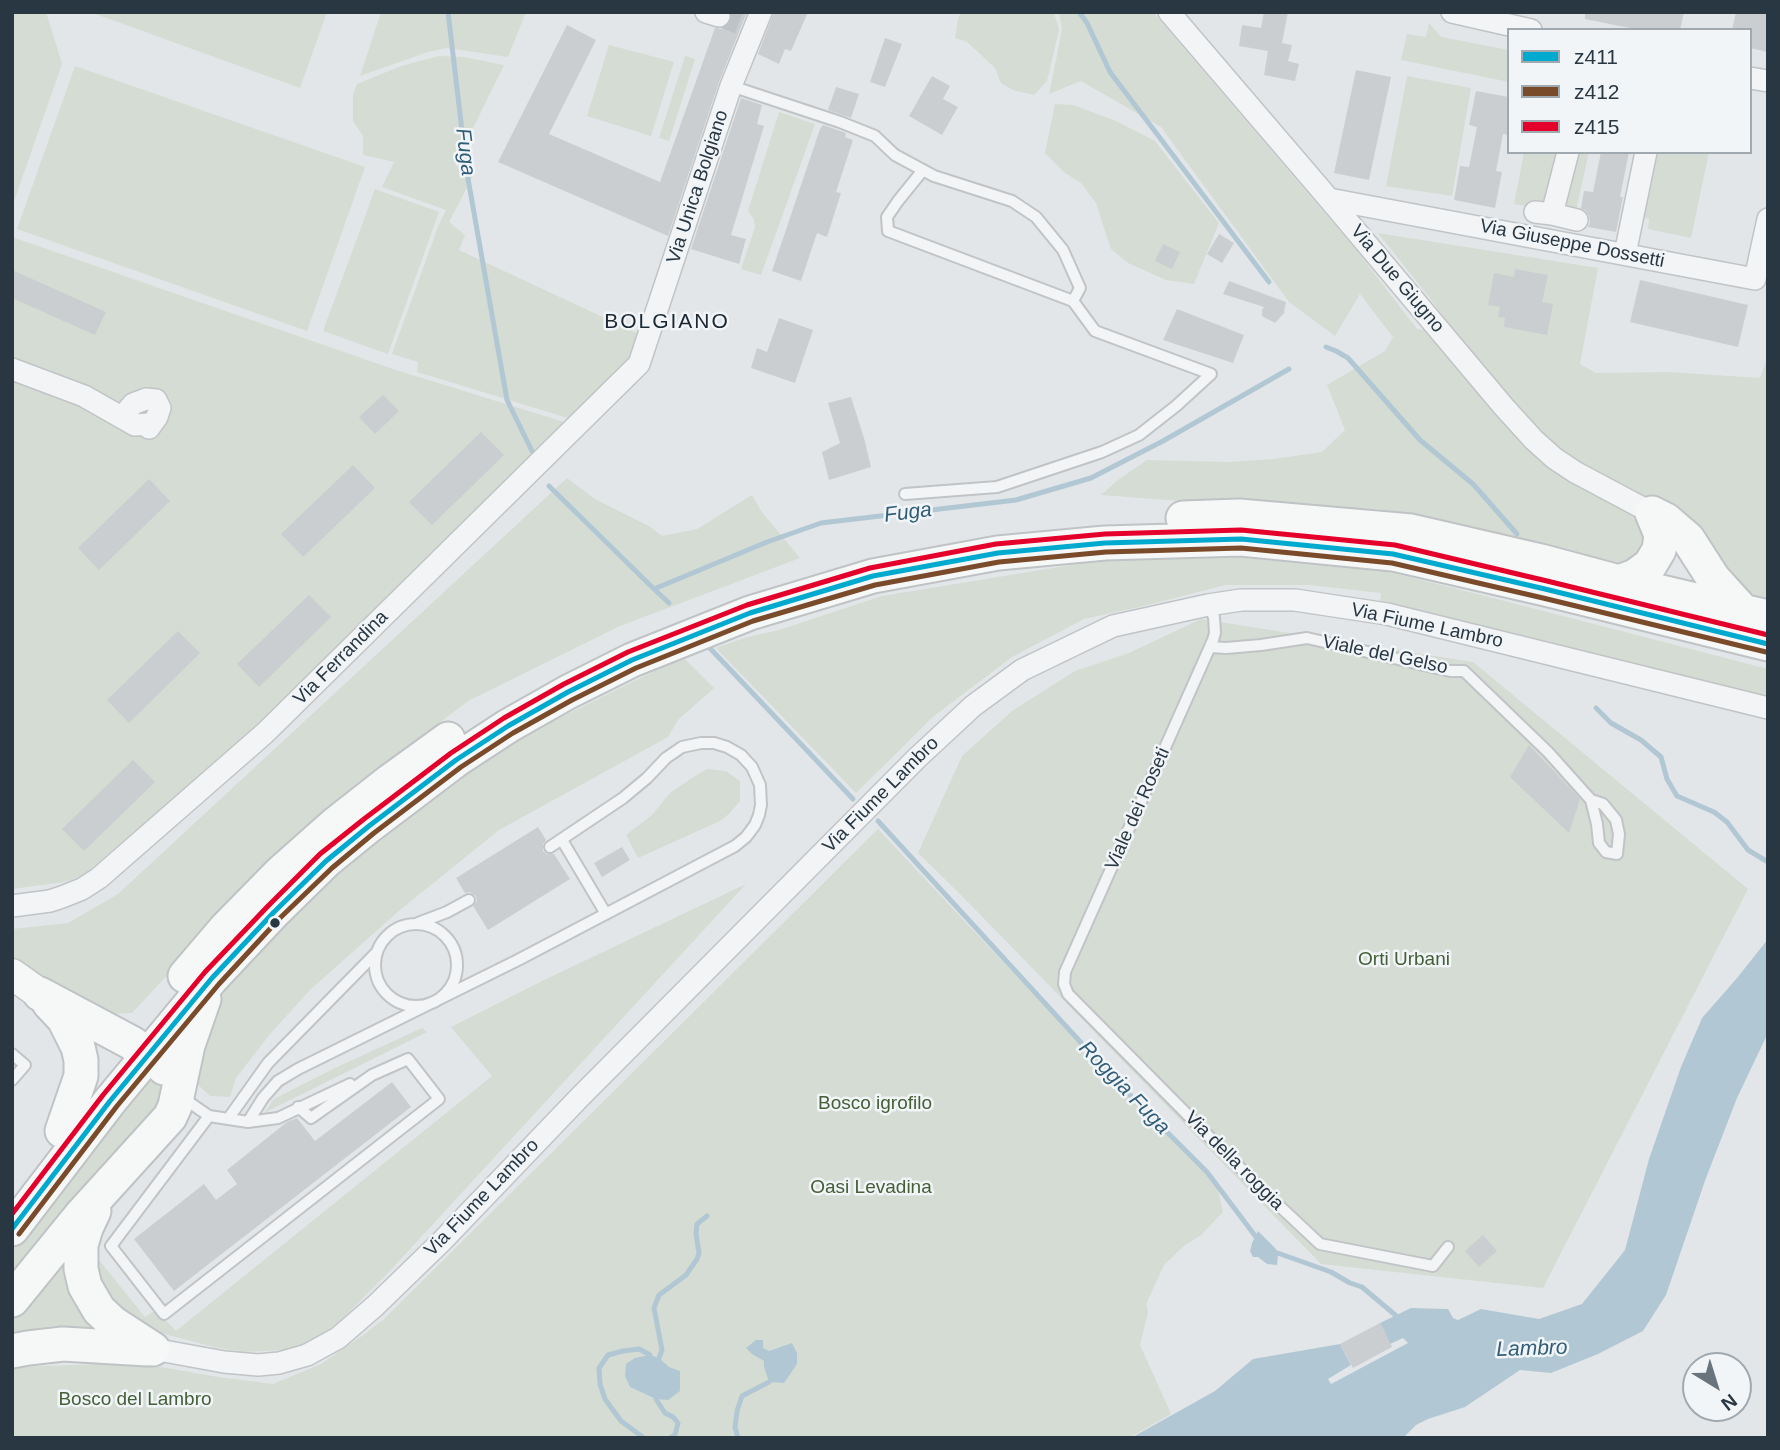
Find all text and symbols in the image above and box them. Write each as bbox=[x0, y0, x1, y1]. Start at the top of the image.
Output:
legend bbox=[1507, 28, 1752, 154]
text: z411 bbox=[1574, 45, 1618, 68]
text: z412 bbox=[1574, 80, 1620, 103]
street label: Via Unica Bolgiano bbox=[662, 107, 734, 267]
text: z415 bbox=[1574, 115, 1620, 138]
water label: Fuga bbox=[450, 127, 480, 177]
street label: Via Giuseppe Dossetti bbox=[1478, 215, 1666, 273]
street label: Via Due Giugno bbox=[1345, 220, 1449, 338]
district label: BOLGIANO bbox=[605, 309, 729, 335]
water label: Fuga bbox=[883, 498, 933, 528]
street label: Via Fiume Lambro bbox=[1349, 599, 1505, 653]
street label: Via Ferrandina bbox=[289, 606, 393, 710]
street label: Viale del Gelso bbox=[1320, 631, 1450, 679]
street label: Via Fiume Lambro bbox=[818, 732, 944, 858]
street label: Viale dei Roseti bbox=[1101, 744, 1175, 874]
unlabelled marker bbox=[268, 916, 282, 930]
park label: Orti Urbani bbox=[1358, 949, 1450, 971]
water label: Roggia Fuga bbox=[1073, 1036, 1175, 1140]
park label: Bosco igrofilo bbox=[818, 1093, 932, 1115]
street label: Via della roggia bbox=[1180, 1107, 1288, 1215]
street label: Via Fiume Lambro bbox=[420, 1134, 544, 1262]
park label: Oasi Levadina bbox=[810, 1177, 932, 1199]
water label: Lambro bbox=[1496, 1335, 1568, 1363]
north arrow bbox=[1682, 1352, 1752, 1422]
park label: Bosco del Lambro bbox=[58, 1389, 212, 1411]
text: N bbox=[1717, 1390, 1741, 1415]

